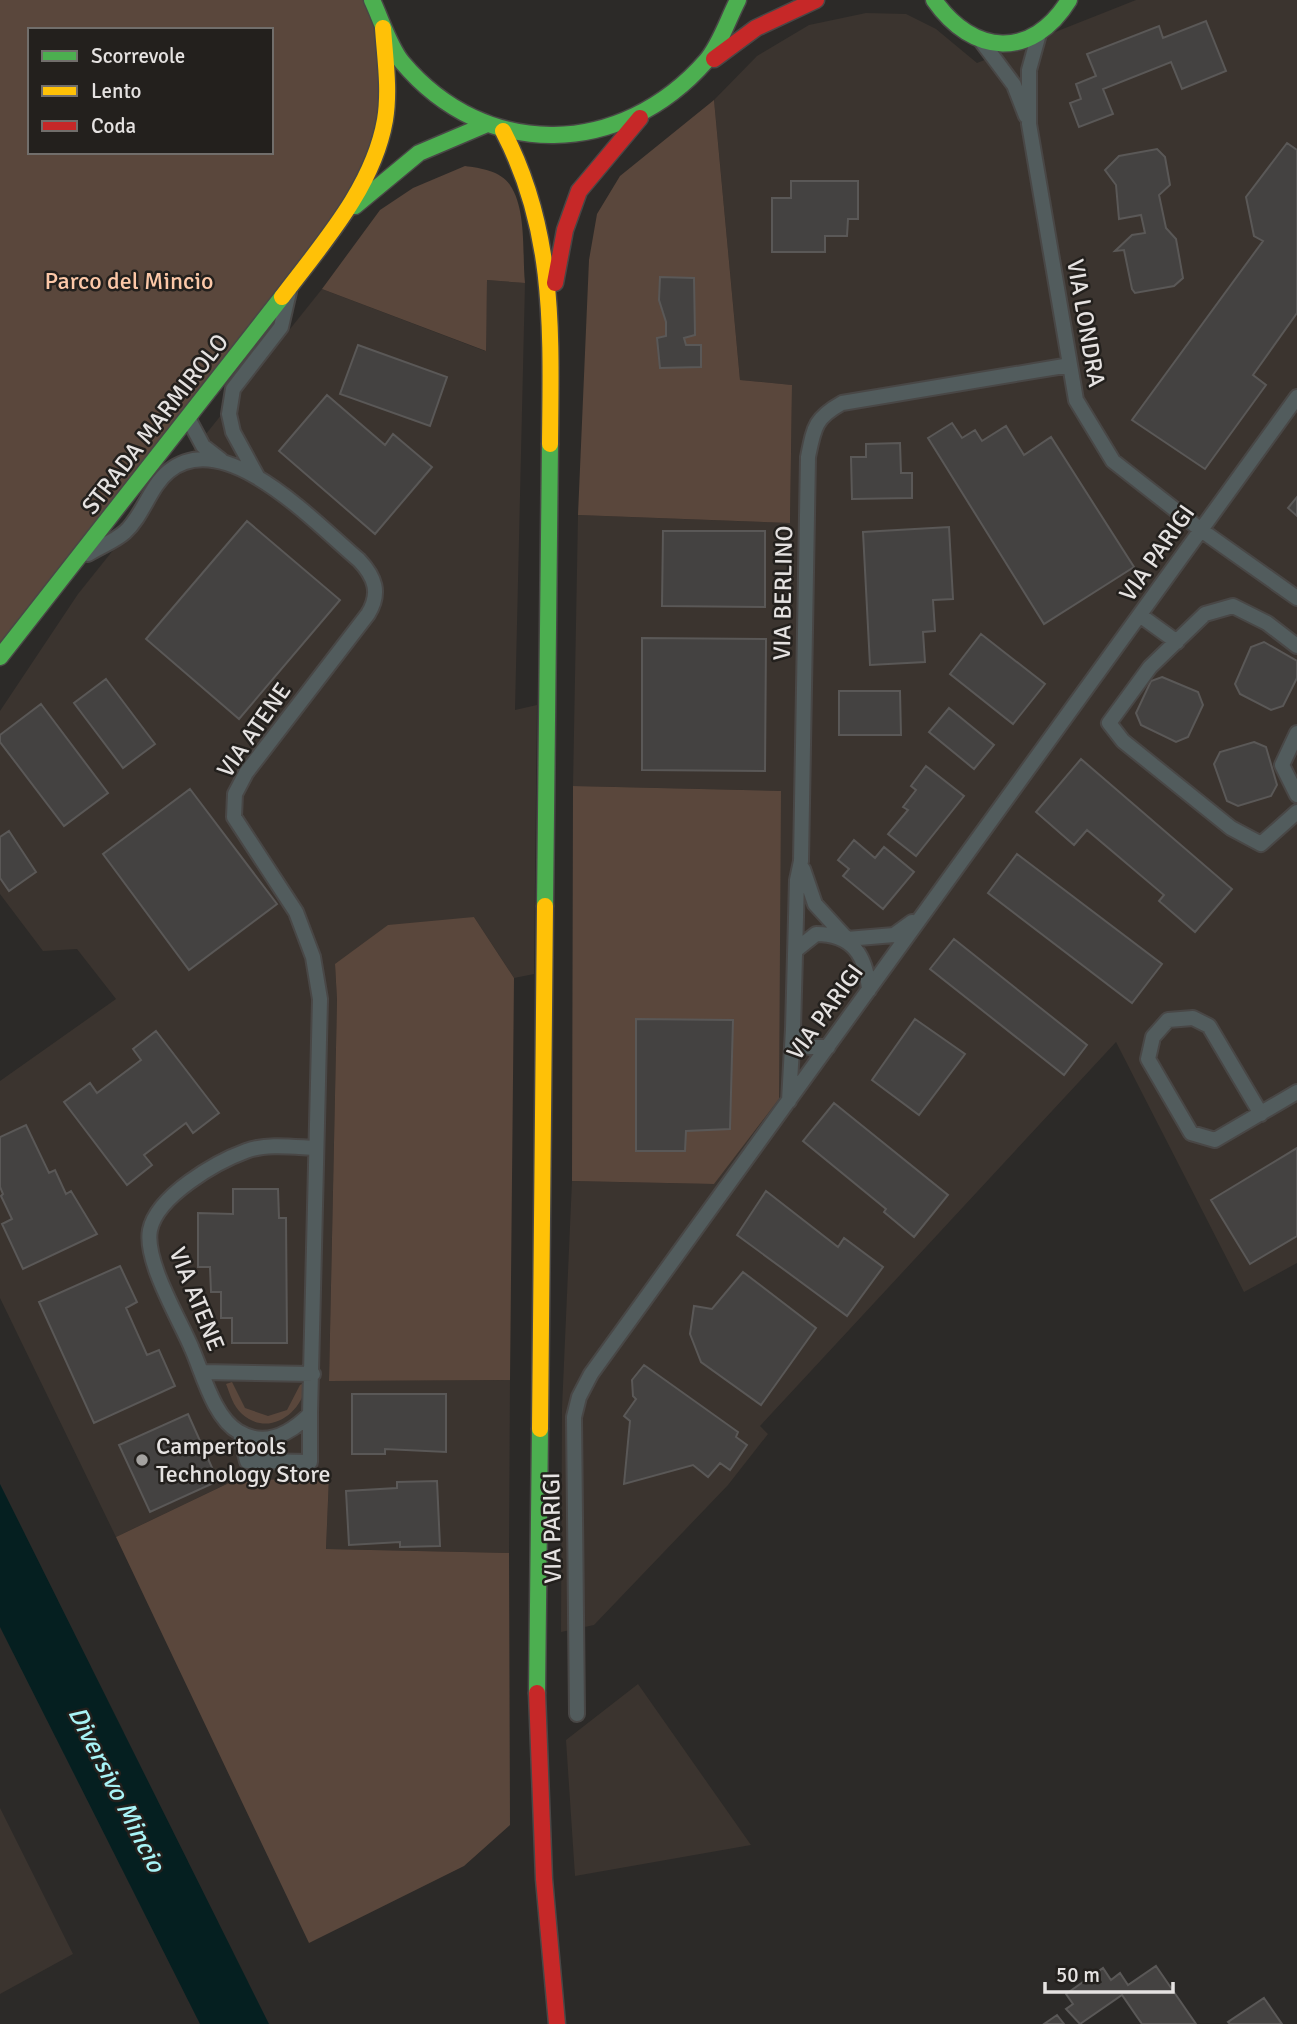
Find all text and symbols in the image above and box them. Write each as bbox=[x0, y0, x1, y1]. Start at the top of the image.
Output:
legend bbox=[28, 28, 273, 154]
text: Scorrevole bbox=[91, 43, 185, 69]
text: Lento bbox=[91, 78, 141, 104]
text: Coda bbox=[91, 113, 136, 139]
street label: VIA LONDRA bbox=[1060, 257, 1112, 390]
park label: Parco del Mincio bbox=[44, 266, 214, 296]
street label: STRADA MARMIROLO bbox=[75, 328, 235, 520]
street label: VIA PARIGI bbox=[1113, 499, 1201, 607]
street label: VIA BERLINO bbox=[767, 525, 799, 661]
street label: VIA ATENE bbox=[210, 677, 298, 783]
street label: VIA PARIGI bbox=[780, 958, 870, 1066]
street label: VIA ATENE bbox=[163, 1243, 231, 1355]
place label: Campertools Technology Store bbox=[156, 1431, 331, 1489]
marker: Campertools Technology Store bbox=[134, 1452, 150, 1468]
street label: VIA PARIGI bbox=[536, 1472, 568, 1584]
water label: Diversivo Mincio bbox=[61, 1701, 172, 1879]
scale bar bbox=[1045, 1951, 1173, 1995]
text: 50 m bbox=[1056, 1962, 1100, 1988]

